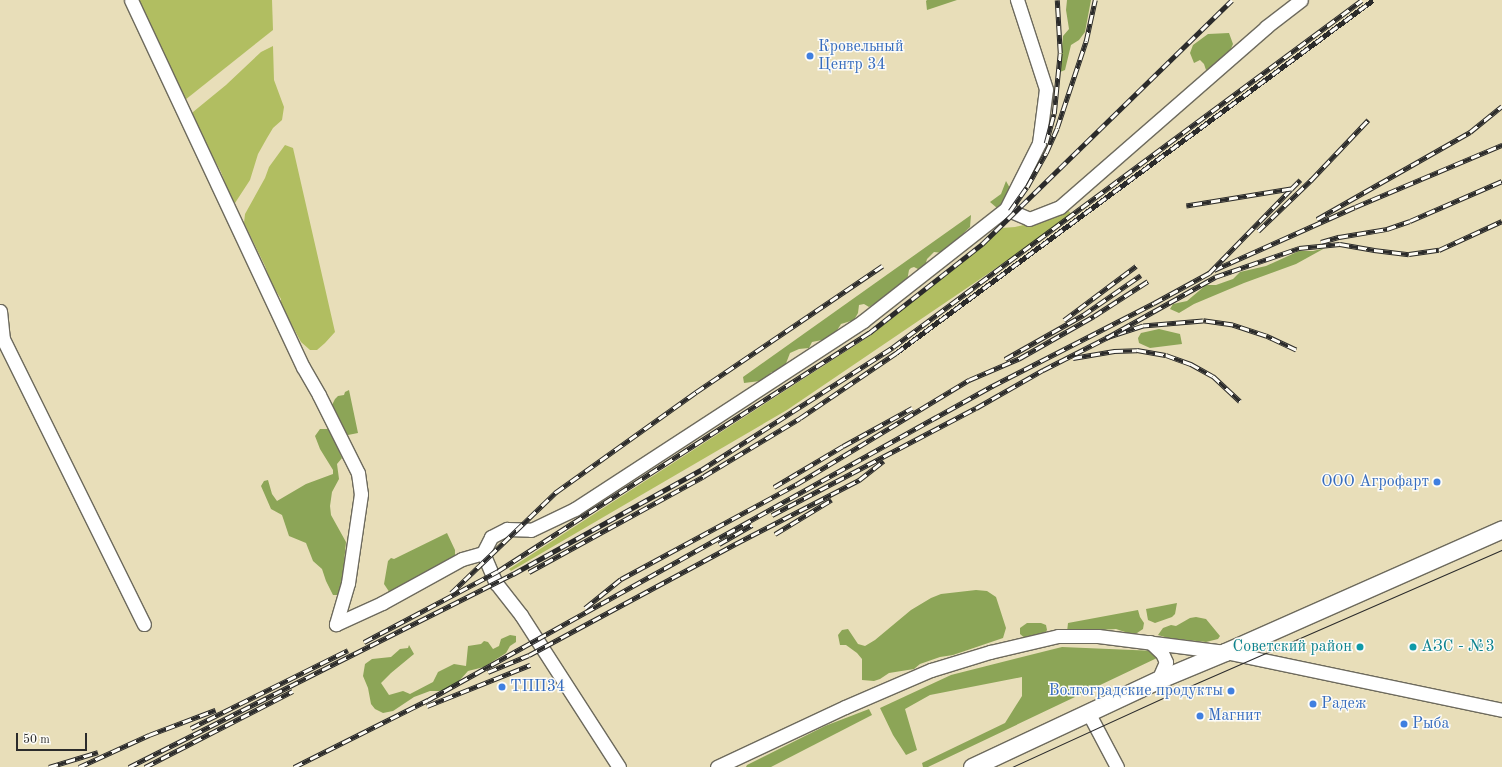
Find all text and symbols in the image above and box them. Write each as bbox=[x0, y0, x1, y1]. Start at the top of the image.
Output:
place label: Кровельный Центр 34 bbox=[818, 37, 904, 75]
marker: Кровельный Центр 34 bbox=[805, 51, 815, 61]
place label: ООО Агрофарт bbox=[1321, 472, 1429, 492]
marker: ООО Агрофарт bbox=[1432, 477, 1442, 487]
place label: Советский район bbox=[1233, 637, 1352, 657]
place label: АЗС - №3 bbox=[1421, 637, 1495, 657]
marker: Советский район bbox=[1355, 642, 1365, 652]
marker: АЗС - №3 bbox=[1408, 642, 1418, 652]
place label: ТПП34 bbox=[510, 677, 565, 697]
place label: Волгоградские продукты bbox=[1048, 681, 1223, 701]
marker: ТПП34 bbox=[497, 682, 507, 692]
marker: Волгоградские продукты bbox=[1226, 686, 1236, 696]
place label: Радеж bbox=[1321, 694, 1366, 714]
marker: Радеж bbox=[1308, 699, 1318, 709]
place label: Магнит bbox=[1208, 706, 1261, 726]
marker: Магнит bbox=[1195, 711, 1205, 721]
place label: Рыба bbox=[1412, 714, 1449, 734]
marker: Рыба bbox=[1399, 719, 1409, 729]
scale bar bbox=[18, 725, 89, 751]
text: 50 m bbox=[23, 734, 50, 746]

